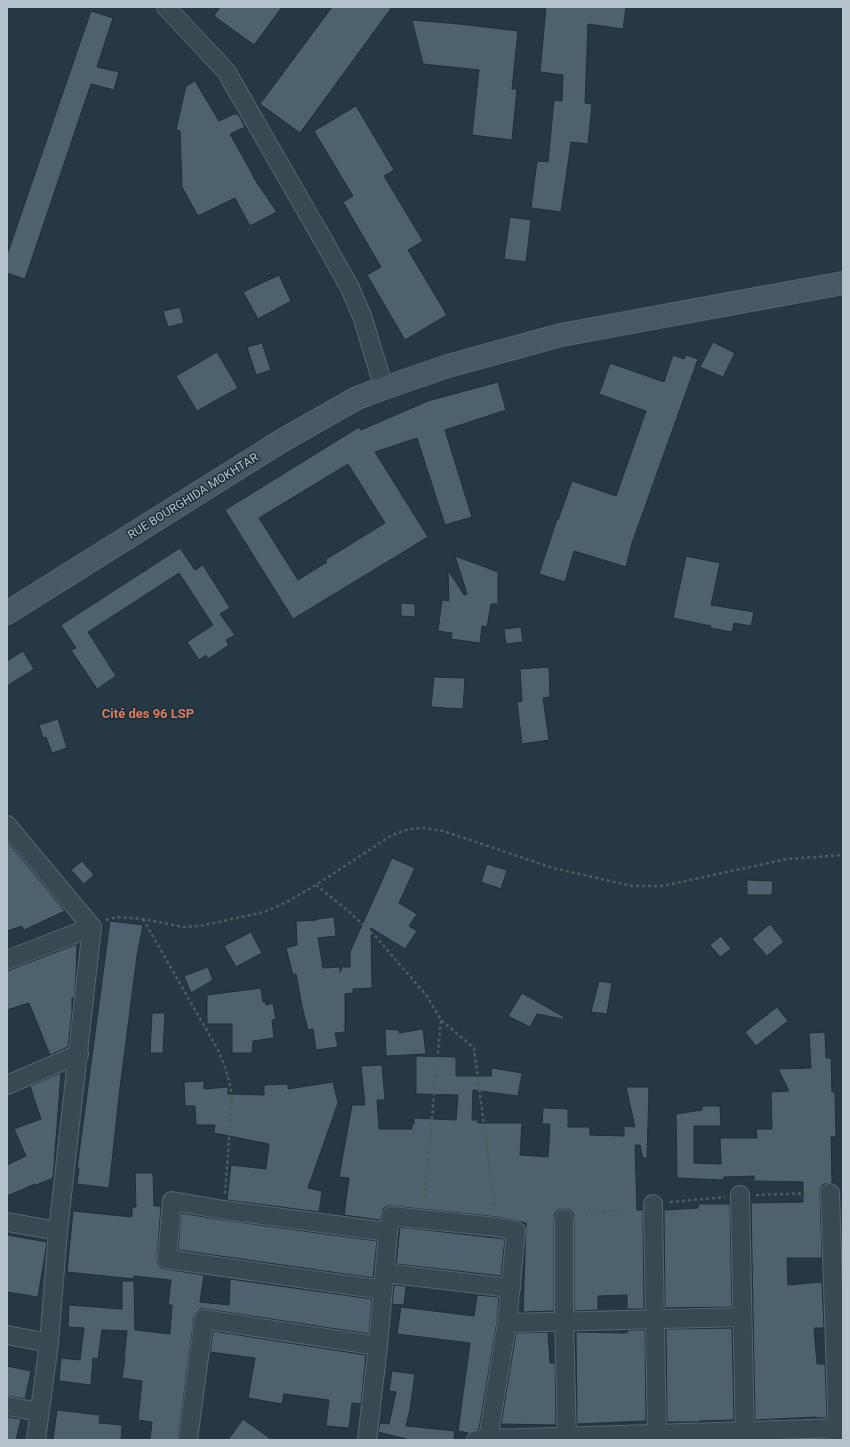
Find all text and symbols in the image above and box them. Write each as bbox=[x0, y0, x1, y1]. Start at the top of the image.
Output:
street label: RUE BOURGHIDA MOKHTAR bbox=[125, 450, 261, 542]
district label: Cité des 96 LSP bbox=[102, 706, 194, 721]

